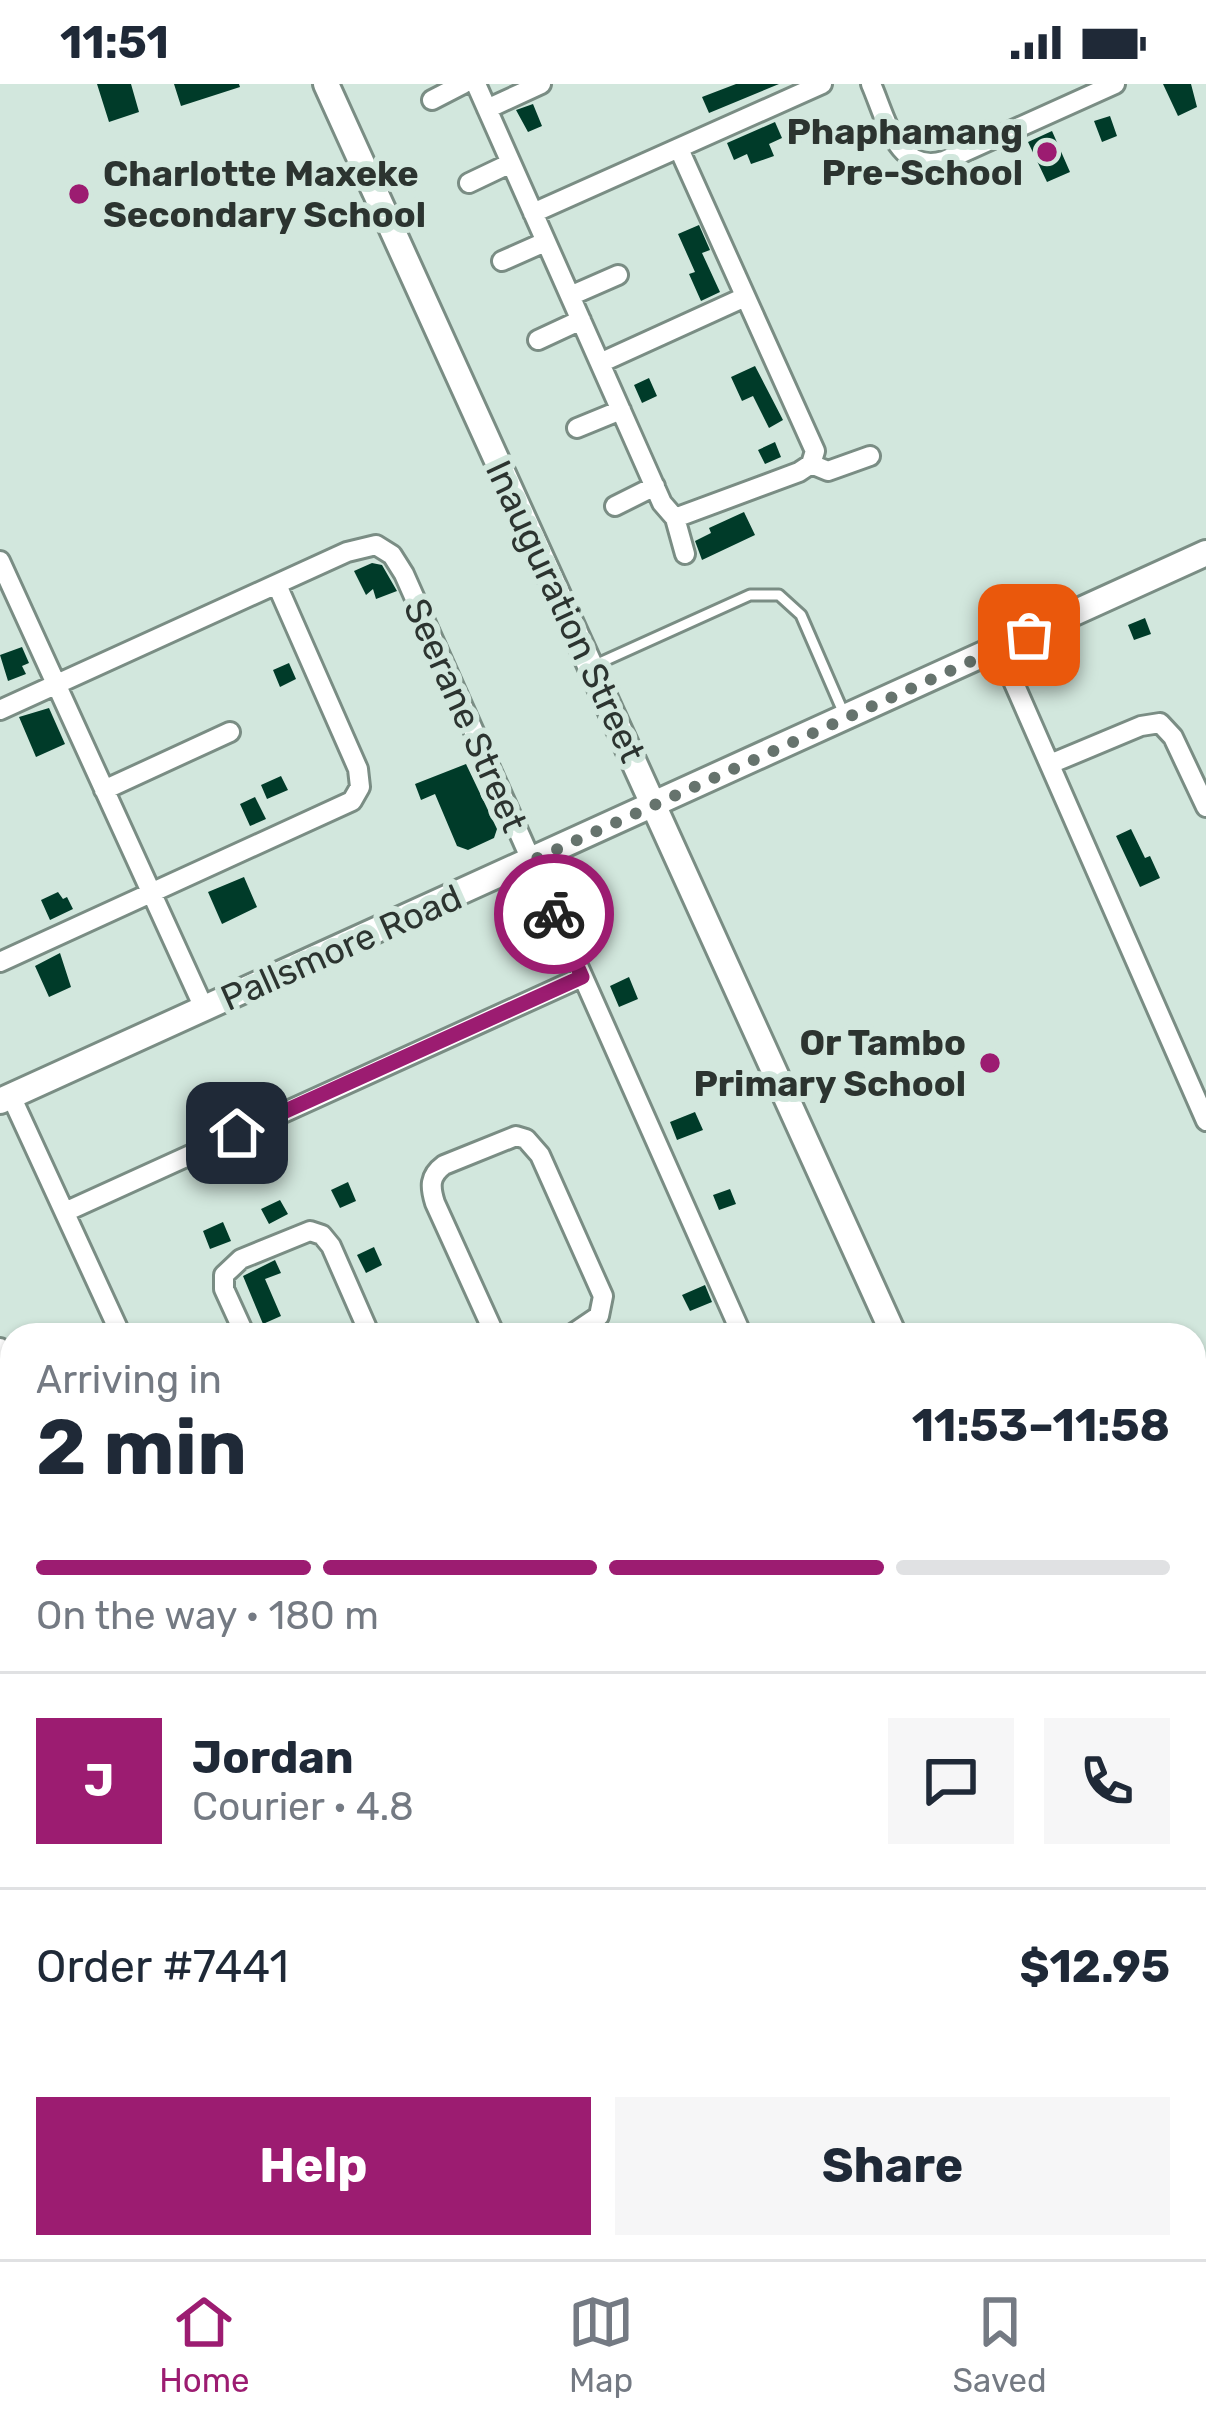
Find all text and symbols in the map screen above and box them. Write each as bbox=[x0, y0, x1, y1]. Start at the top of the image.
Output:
text: 11:51 bbox=[60, 16, 169, 69]
place label: Phaphamang Pre-School bbox=[786, 110, 1023, 194]
marker: Phaphamang Pre-School bbox=[1034, 139, 1060, 165]
place label: Charlotte Maxeke Secondary School bbox=[103, 152, 426, 236]
marker: Charlotte Maxeke Secondary School bbox=[66, 181, 92, 207]
street label: Inauguration Street bbox=[477, 454, 654, 769]
pin bbox=[978, 584, 1080, 686]
street label: Seerane Street bbox=[395, 592, 536, 839]
icon: bag bbox=[996, 602, 1062, 668]
courier bbox=[494, 854, 614, 974]
street label: Pallsmore Road bbox=[214, 875, 468, 1020]
icon: bike bbox=[521, 881, 587, 947]
place label: Or Tambo Primary School bbox=[693, 1021, 966, 1105]
marker: Or Tambo Primary School bbox=[977, 1050, 1003, 1076]
pin bbox=[186, 1082, 288, 1184]
icon: home bbox=[204, 1100, 270, 1166]
text: Arriving in bbox=[36, 1357, 222, 1403]
text: 11:53–11:58 bbox=[912, 1399, 1170, 1452]
text: 2 min bbox=[36, 1401, 247, 1494]
text: On the way · 180 m bbox=[36, 1593, 379, 1639]
button: chat bbox=[888, 1718, 1014, 1844]
button: phone bbox=[1044, 1718, 1170, 1844]
text: Jordan bbox=[192, 1731, 354, 1784]
text: J bbox=[84, 1754, 114, 1807]
text: Courier · 4.8 bbox=[192, 1784, 414, 1830]
text: Order #7441 bbox=[36, 1940, 289, 1993]
text: $12.95 bbox=[1019, 1940, 1170, 1993]
button: Help bbox=[36, 2097, 591, 2235]
button: Share bbox=[615, 2097, 1170, 2235]
tab: Home bbox=[159, 2289, 250, 2400]
tab: Map bbox=[568, 2289, 634, 2400]
tab: Saved bbox=[953, 2289, 1047, 2400]

